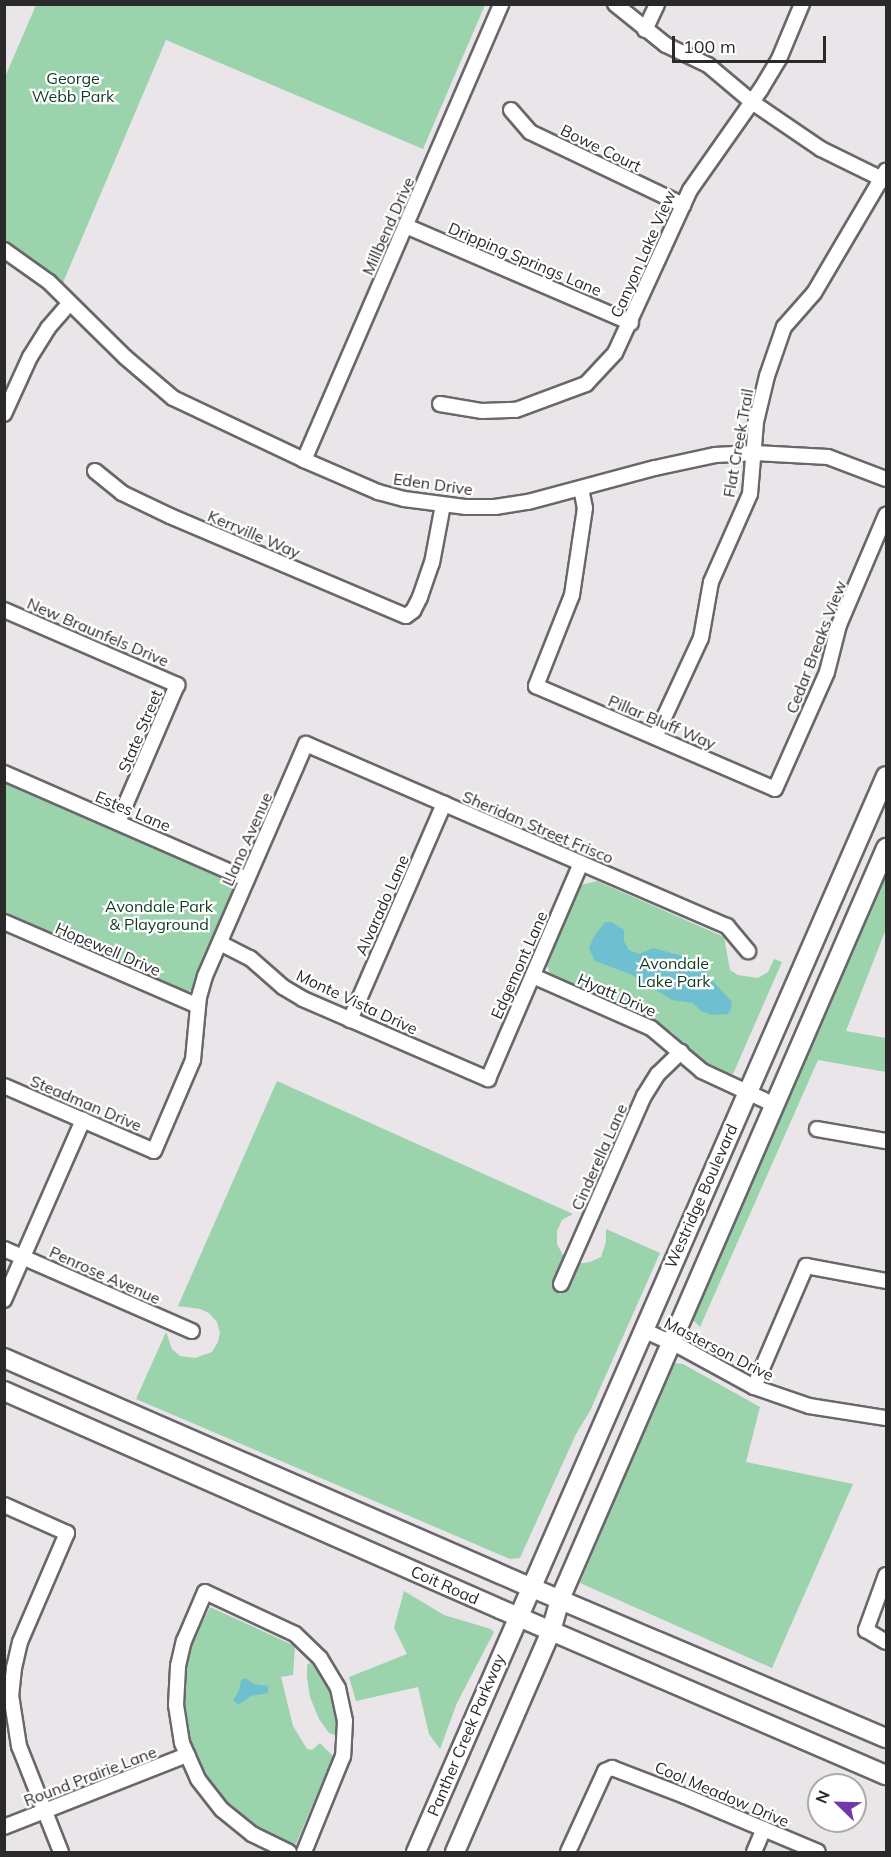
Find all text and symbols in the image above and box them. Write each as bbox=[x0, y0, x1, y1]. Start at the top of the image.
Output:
scale bar bbox=[675, 24, 830, 62]
text: 100 m bbox=[683, 35, 736, 58]
park label: George Webb Park bbox=[32, 68, 114, 106]
street label: Bowe Court bbox=[558, 120, 644, 176]
street label: Millbend Drive bbox=[358, 174, 418, 278]
street label: Canyon Lake View bbox=[606, 187, 680, 321]
street label: Dripping Springs Lane bbox=[446, 218, 604, 300]
street label: Flat Creek Trail bbox=[719, 387, 757, 499]
street label: Eden Drive bbox=[392, 469, 474, 499]
street label: Kerrville Way bbox=[205, 506, 303, 562]
street label: Cedar Breaks View bbox=[782, 578, 850, 716]
street label: New Braunfels Drive bbox=[24, 593, 172, 671]
street label: State Street bbox=[114, 687, 166, 775]
street label: Pillar Bluff Way bbox=[605, 691, 719, 753]
street label: Sheridan Street Frisco bbox=[460, 786, 616, 868]
street label: Estes Lane bbox=[92, 787, 174, 835]
street label: Llano Avenue bbox=[218, 789, 276, 889]
street label: Alvarado Lane bbox=[351, 852, 413, 958]
park label: Avondale Park & Playground bbox=[105, 896, 213, 934]
street label: Edgemont Lane bbox=[487, 908, 551, 1022]
street label: Hopewell Drive bbox=[52, 918, 164, 980]
park label: Avondale Lake Park bbox=[638, 953, 710, 991]
street label: Monte Vista Drive bbox=[293, 966, 421, 1038]
street label: Hyatt Drive bbox=[575, 969, 659, 1021]
street label: Steadman Drive bbox=[27, 1071, 145, 1135]
street label: Cinderella Lane bbox=[567, 1101, 631, 1213]
street label: Westridge Boulevard bbox=[661, 1121, 741, 1271]
street label: Penrose Avenue bbox=[46, 1242, 164, 1308]
street label: Masterson Drive bbox=[661, 1313, 777, 1385]
street label: Coit Road bbox=[408, 1562, 482, 1608]
street label: Panther Creek Parkway bbox=[423, 1651, 509, 1819]
street label: Round Prairie Lane bbox=[21, 1742, 159, 1810]
street label: Cool Meadow Drive bbox=[652, 1757, 792, 1831]
north arrow bbox=[807, 1773, 867, 1833]
text: N bbox=[811, 1787, 834, 1806]

